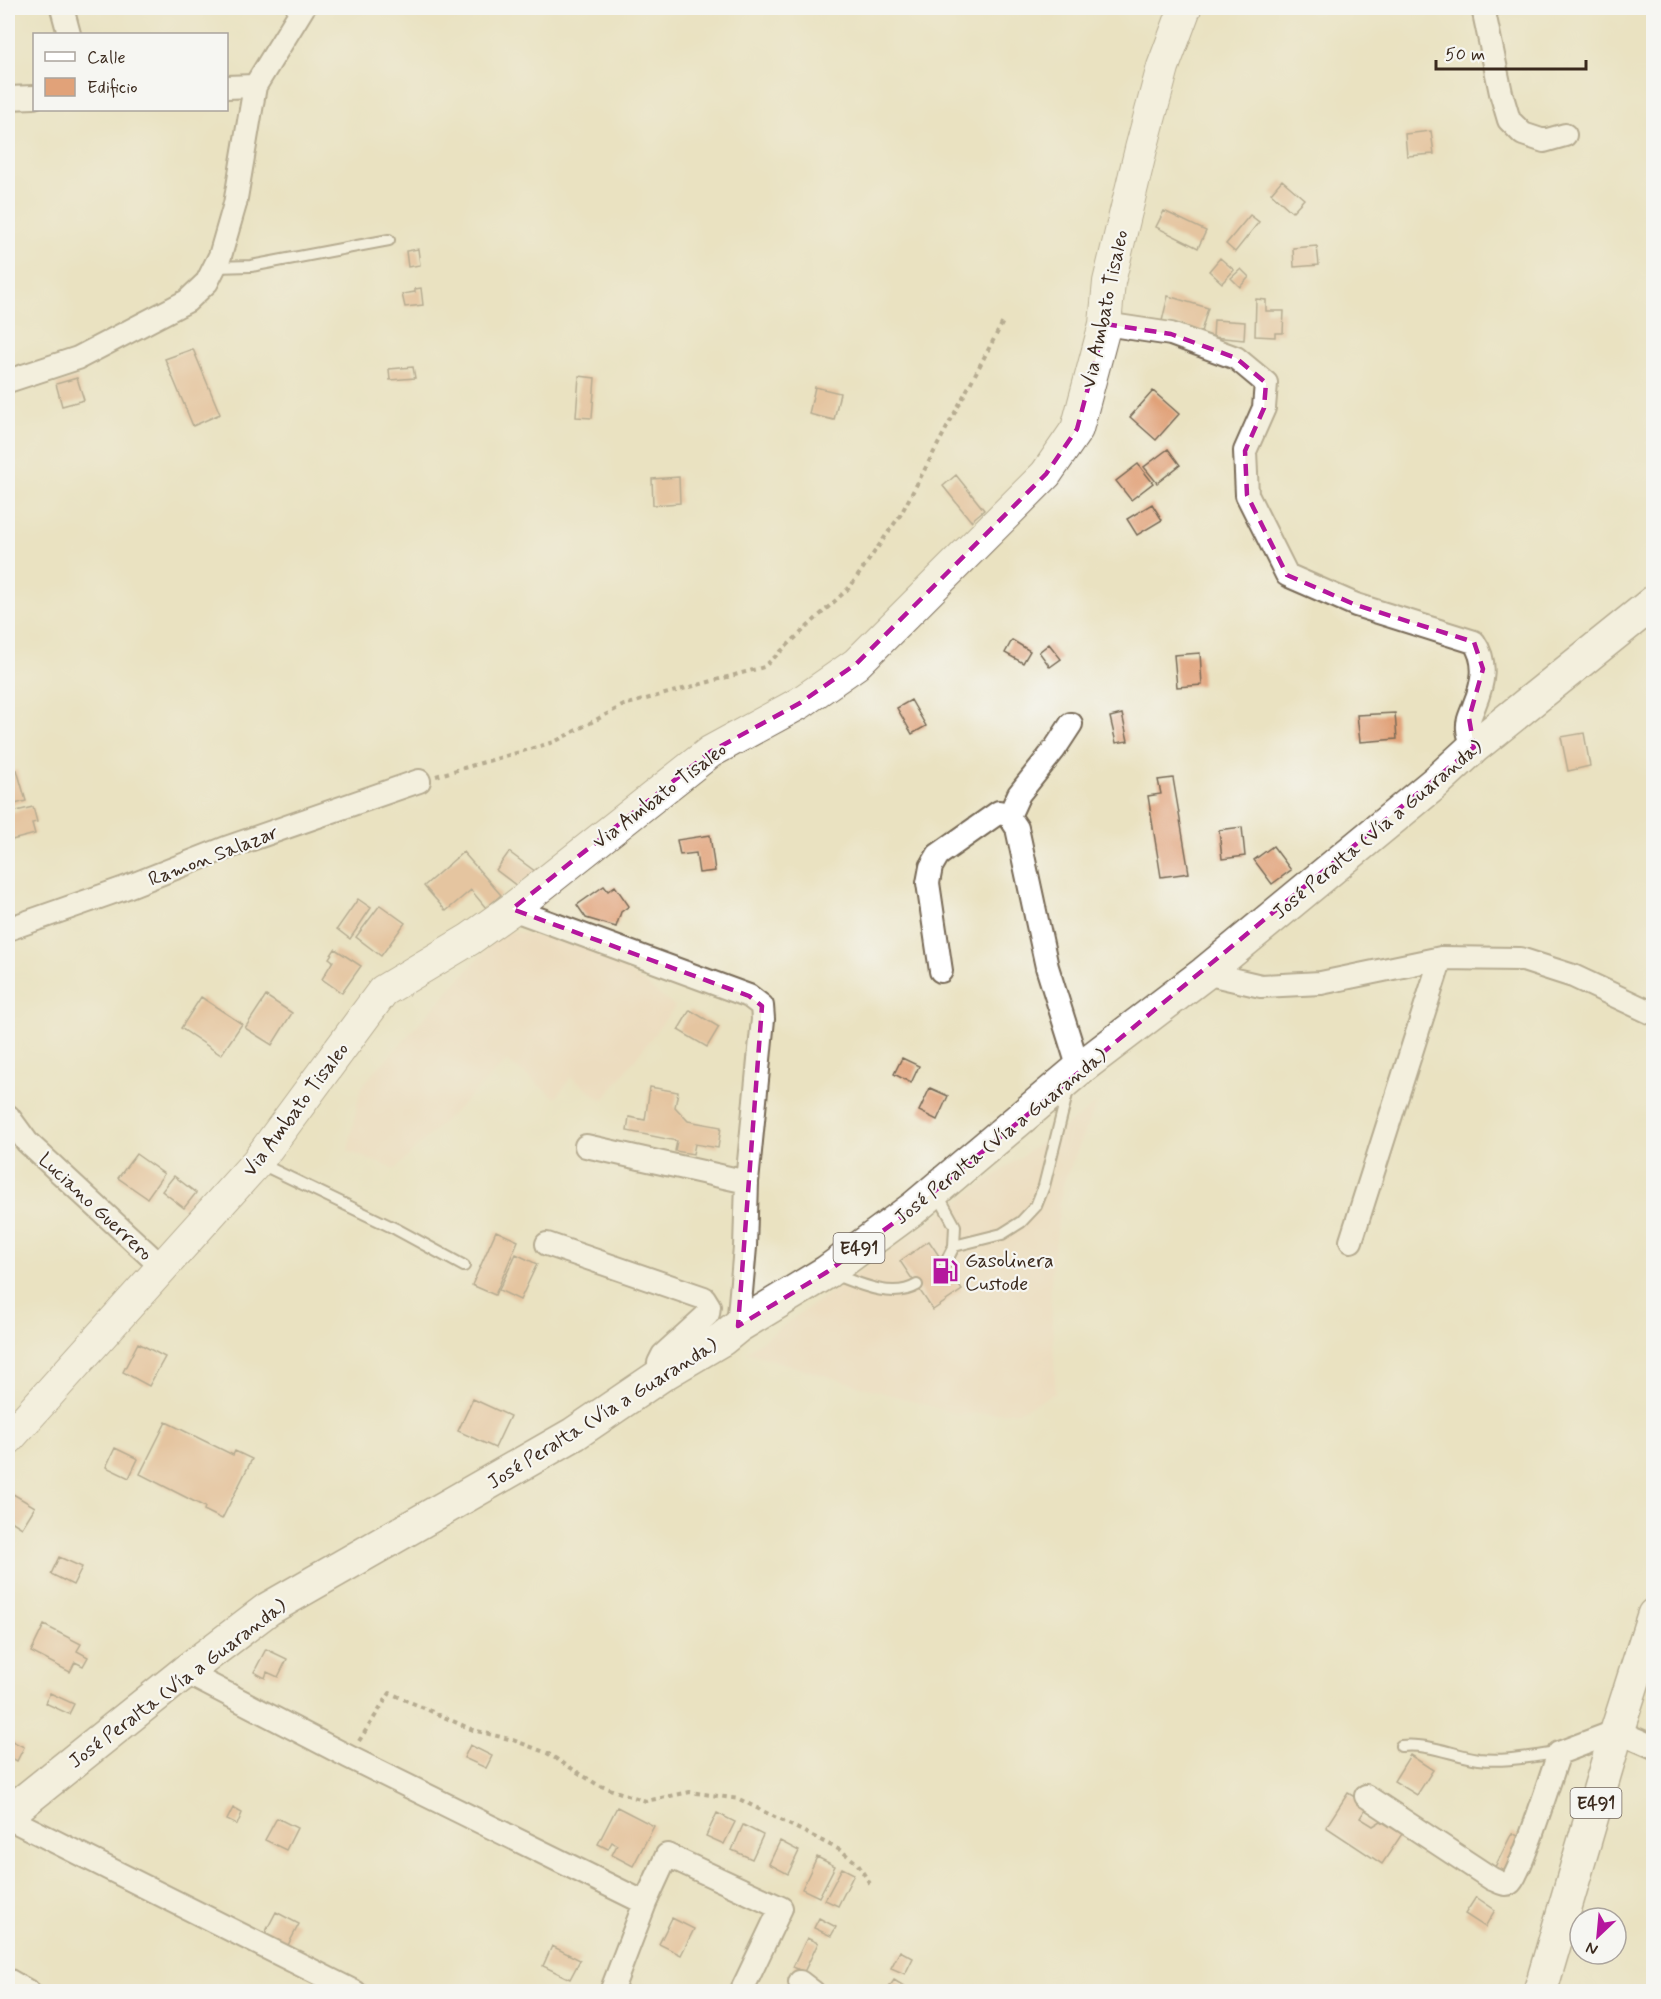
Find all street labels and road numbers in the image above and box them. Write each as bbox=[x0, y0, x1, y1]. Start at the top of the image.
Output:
street label: Via Ambato Tisaleo bbox=[1075, 227, 1135, 391]
street label: José Peralta (Vía a Guaranda) bbox=[1267, 734, 1489, 926]
street label: Via Ambato Tisaleo bbox=[587, 737, 733, 856]
street label: Ramon Salazar bbox=[145, 819, 282, 894]
street label: Via Ambato Tisaleo bbox=[237, 1037, 356, 1183]
street label: José Peralta (Vía a Guaranda) bbox=[889, 1043, 1113, 1232]
street label: Luciano Guerrero bbox=[32, 1147, 158, 1267]
road number: E491 bbox=[834, 1233, 884, 1263]
street label: José Peralta (Vía a Guaranda) bbox=[483, 1332, 723, 1496]
street label: José Peralta (Vía a Guaranda) bbox=[63, 1593, 293, 1775]
road number: E491 bbox=[1570, 1788, 1622, 1818]

